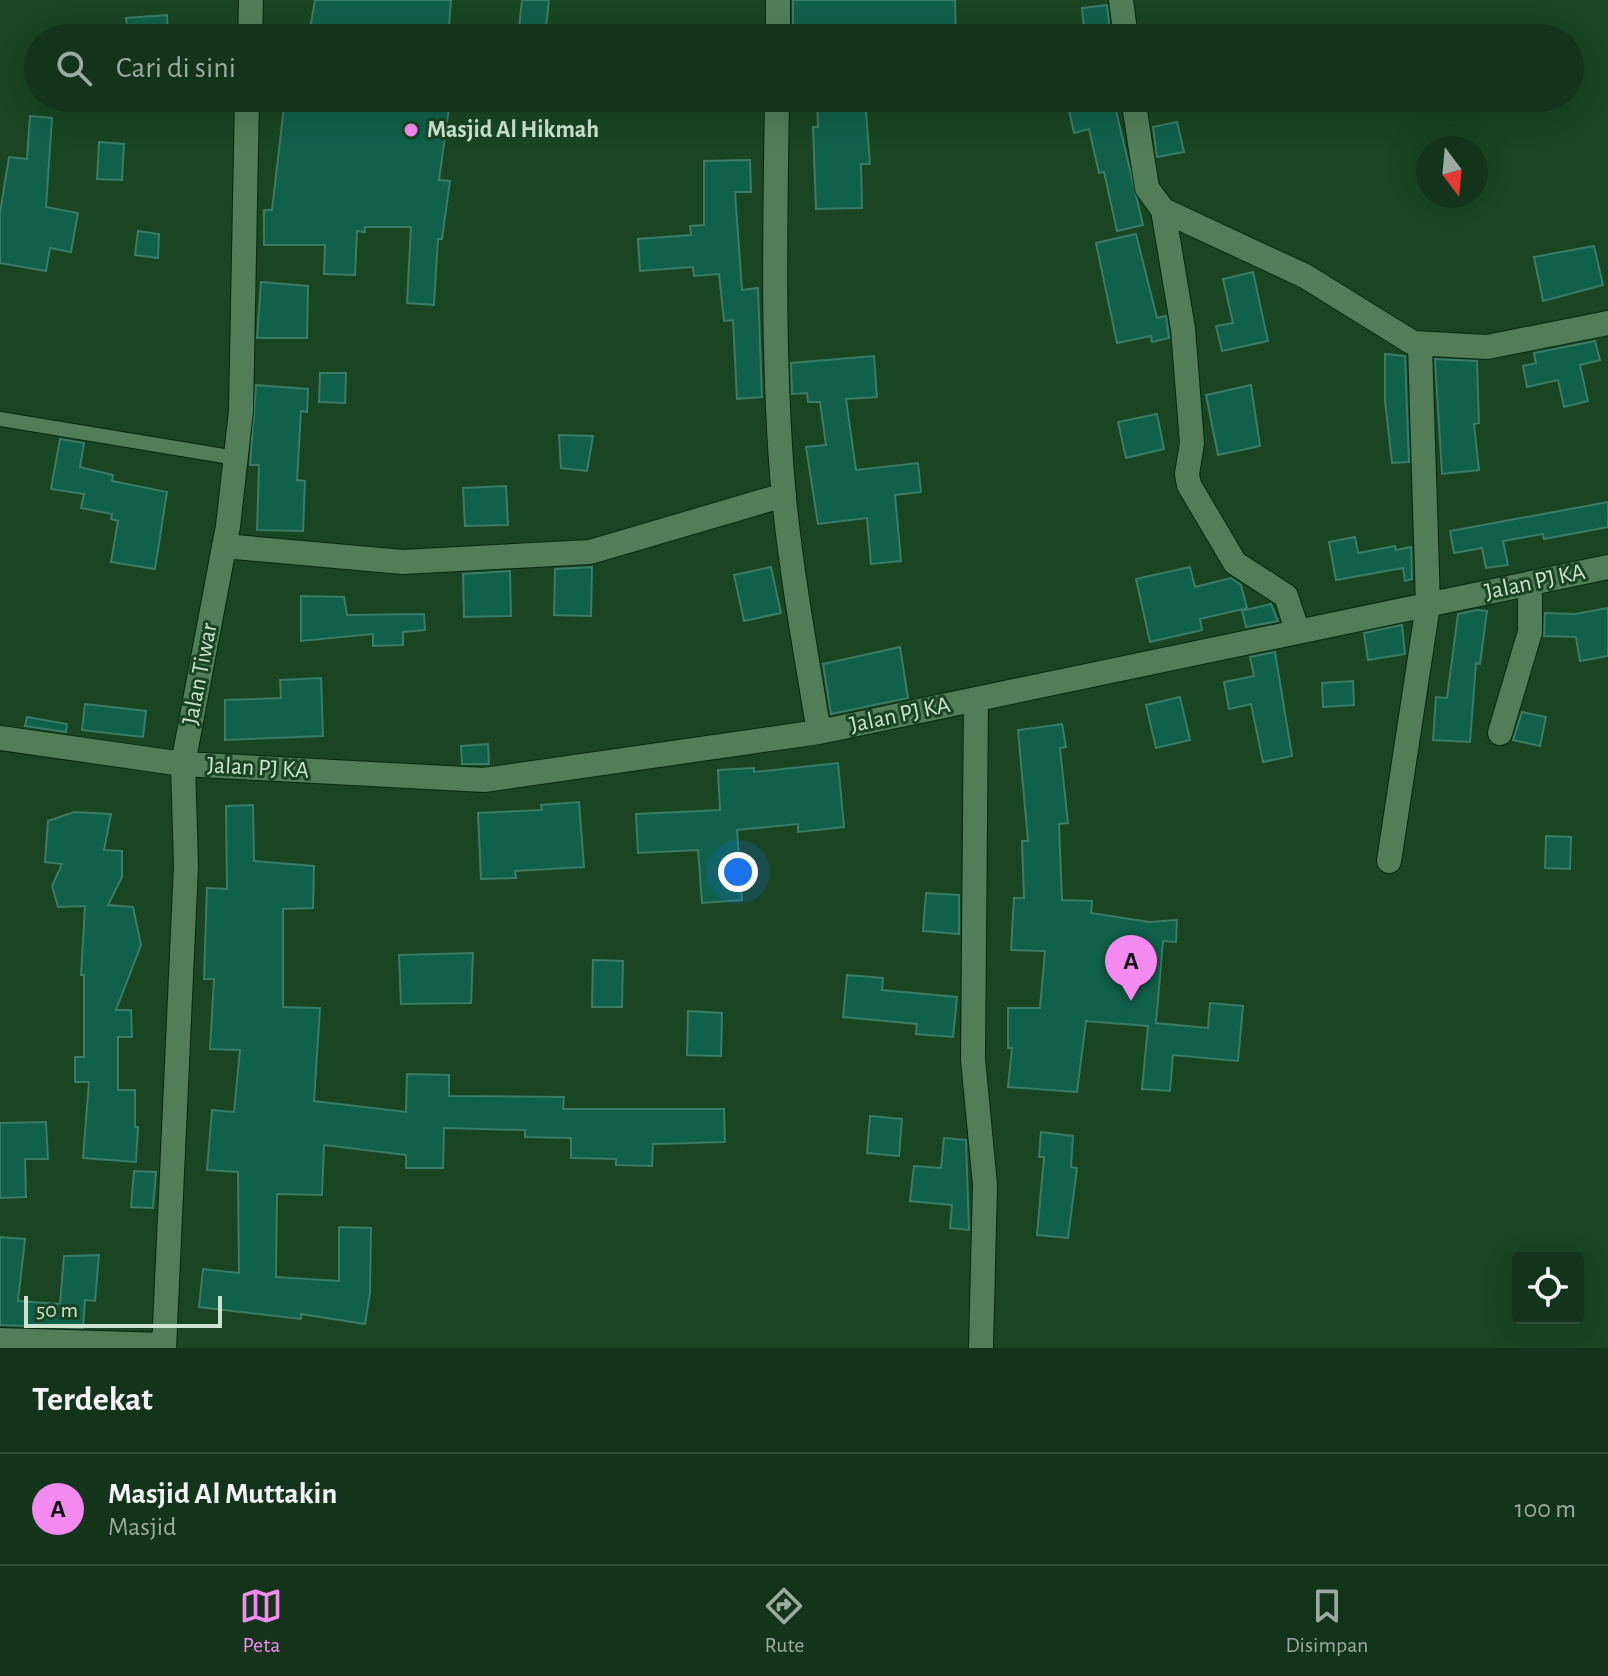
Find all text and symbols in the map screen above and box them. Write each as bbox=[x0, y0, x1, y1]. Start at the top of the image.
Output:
search box bbox=[24, 24, 1584, 112]
icon: search bbox=[52, 46, 96, 90]
text: Cari di sini bbox=[116, 53, 236, 83]
place label: Masjid Al Hikmah bbox=[427, 118, 599, 142]
marker: Masjid Al Hikmah bbox=[402, 121, 420, 139]
north arrow bbox=[1416, 136, 1488, 208]
street label: Jalan PJ KA bbox=[1483, 560, 1588, 604]
street label: Jalan Tiwar bbox=[178, 621, 222, 727]
street label: Jalan PJ KA bbox=[848, 693, 953, 737]
street label: Jalan PJ KA bbox=[206, 753, 310, 783]
your location bbox=[718, 852, 758, 892]
pin: A bbox=[1105, 935, 1157, 1001]
map controls bbox=[1512, 1252, 1584, 1324]
button: locate bbox=[1512, 1252, 1584, 1324]
scale bar bbox=[24, 1292, 222, 1328]
text: 50 m bbox=[36, 1299, 78, 1321]
text: Terdekat bbox=[32, 1383, 153, 1417]
text: Masjid Al Muttakin bbox=[108, 1479, 337, 1509]
text: A bbox=[50, 1496, 66, 1522]
text: 100 m bbox=[1515, 1496, 1576, 1522]
text: Masjid bbox=[108, 1514, 177, 1540]
tab: Peta bbox=[239, 1584, 283, 1658]
tab: Rute bbox=[762, 1584, 806, 1658]
tab: Disimpan bbox=[1285, 1584, 1368, 1658]

